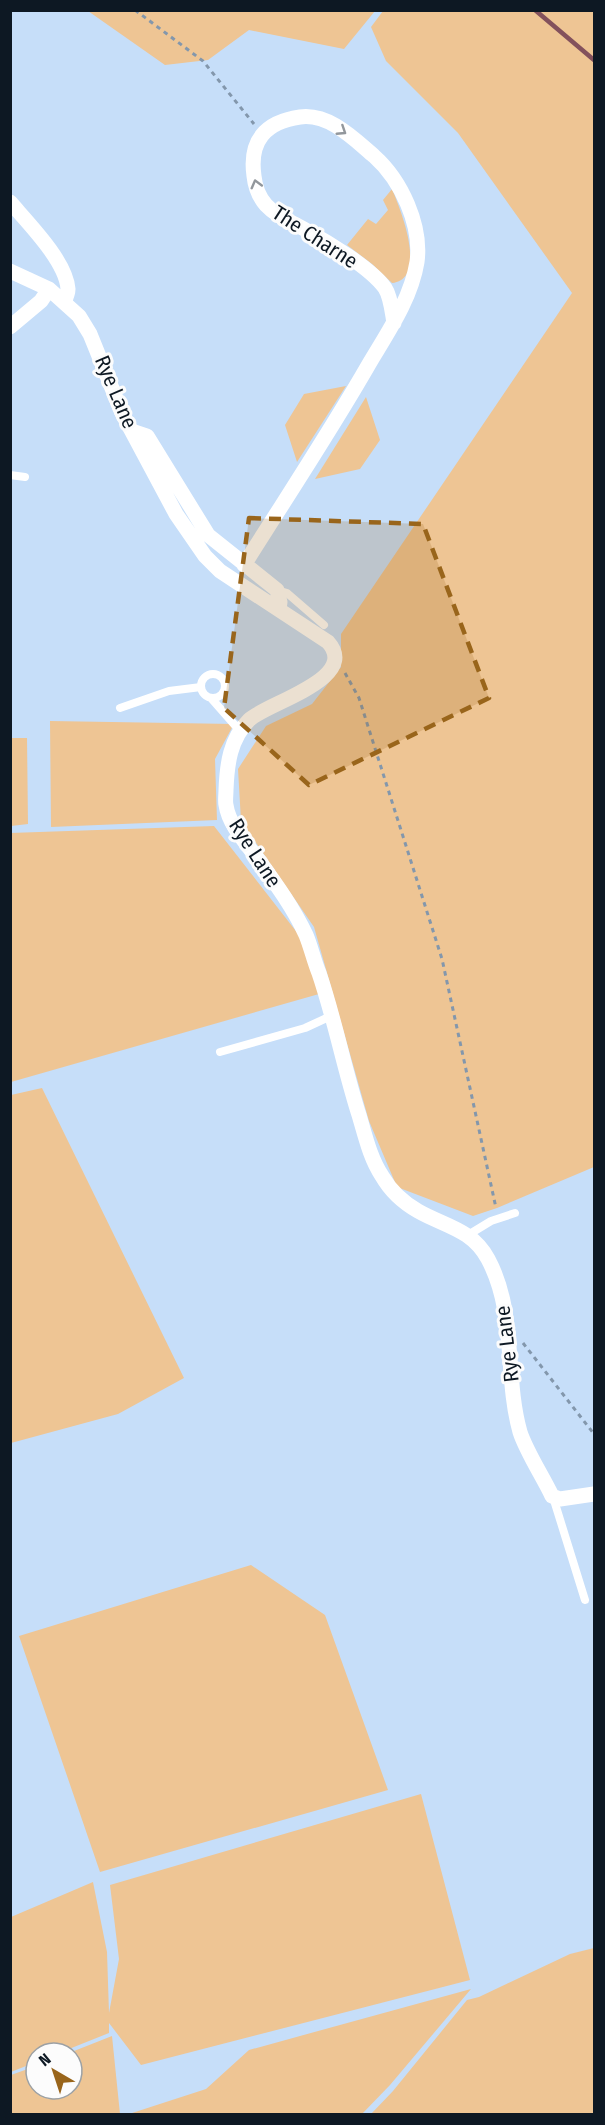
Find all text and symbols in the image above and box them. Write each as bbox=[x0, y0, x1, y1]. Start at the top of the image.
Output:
one-way arrow bbox=[336, 123, 346, 135]
one-way arrow bbox=[251, 179, 264, 189]
street label: The Charne bbox=[267, 200, 363, 274]
street label: Rye Lane bbox=[89, 352, 143, 432]
street label: Rye Lane bbox=[223, 814, 287, 892]
street label: Rye Lane bbox=[489, 1304, 525, 1384]
north arrow bbox=[24, 2041, 84, 2101]
text: N bbox=[35, 2049, 55, 2070]

